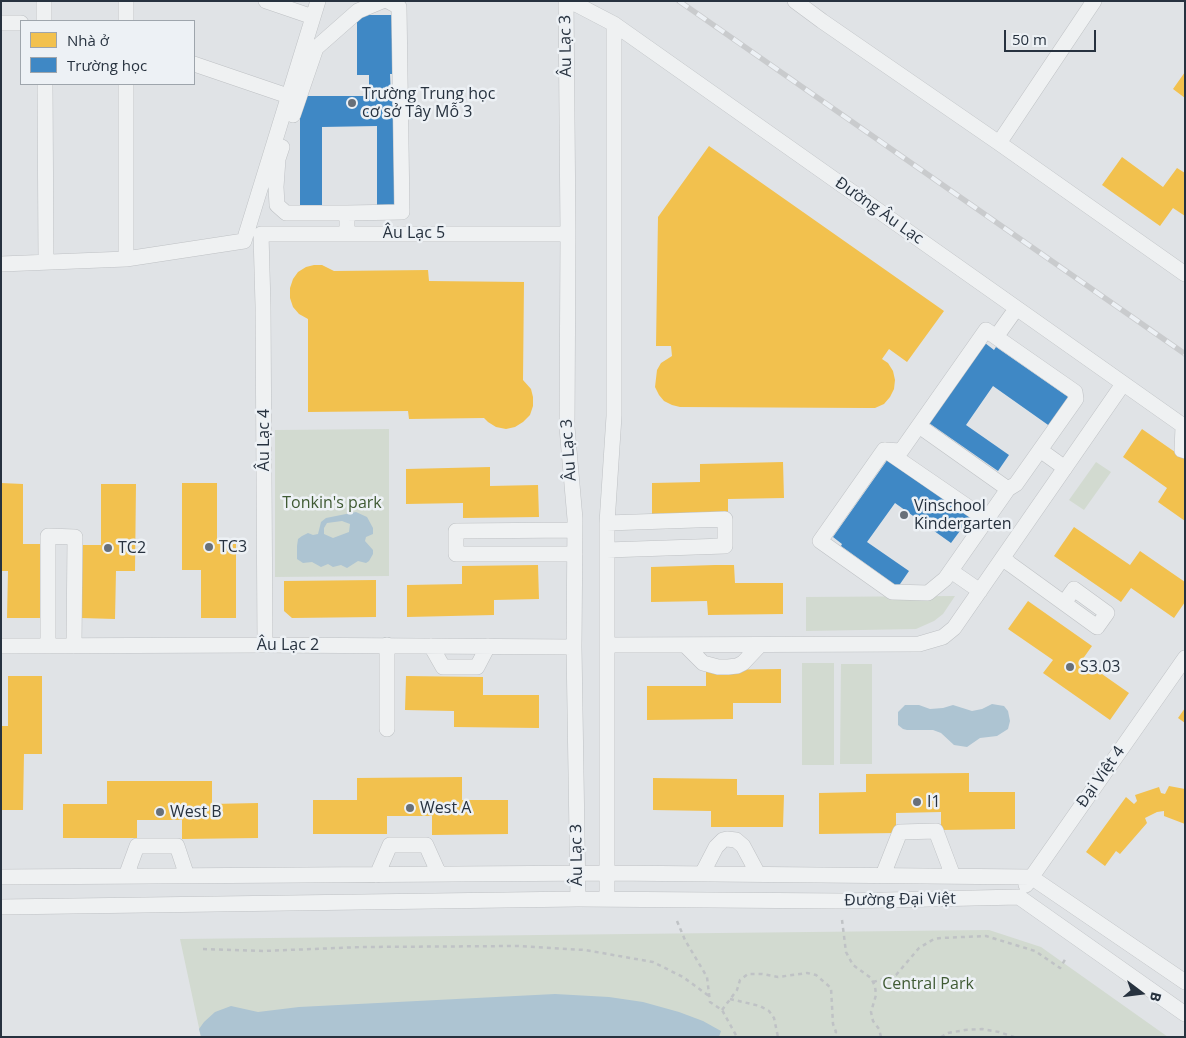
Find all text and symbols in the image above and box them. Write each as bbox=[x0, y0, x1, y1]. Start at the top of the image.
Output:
street label: Âu Lạc 3 bbox=[556, 15, 576, 77]
legend bbox=[20, 20, 195, 85]
scale bar bbox=[1006, 20, 1098, 52]
text: 50 m bbox=[1012, 29, 1047, 49]
text: Nhà ở bbox=[67, 30, 109, 50]
text: Trường học bbox=[67, 55, 147, 75]
place label: Trường Trung học cơ sở Tây Mỗ 3 bbox=[362, 84, 495, 122]
marker: Trường Trung học cơ sở Tây Mỗ 3 bbox=[346, 97, 358, 109]
street label: Đường Âu Lạc bbox=[831, 173, 927, 249]
street label: Âu Lạc 5 bbox=[383, 223, 445, 243]
street label: Âu Lạc 4 bbox=[254, 409, 274, 471]
street label: Âu Lạc 3 bbox=[557, 418, 581, 482]
park label: Tonkin's park bbox=[282, 493, 382, 513]
place label: Vinschool Kindergarten bbox=[914, 496, 1012, 534]
marker: Vinschool Kindergarten bbox=[898, 509, 910, 521]
place label: TC3 bbox=[219, 537, 247, 557]
place label: TC2 bbox=[118, 538, 146, 558]
marker: TC3 bbox=[203, 541, 215, 553]
marker: TC2 bbox=[102, 542, 114, 554]
street label: Âu Lạc 2 bbox=[257, 635, 319, 655]
place label: S3.03 bbox=[1080, 657, 1120, 677]
marker: S3.03 bbox=[1064, 661, 1076, 673]
street label: Đại Việt 4 bbox=[1073, 743, 1129, 811]
place label: I1 bbox=[927, 792, 941, 812]
marker: I1 bbox=[911, 796, 923, 808]
place label: West A bbox=[420, 798, 471, 818]
place label: West B bbox=[170, 802, 222, 822]
marker: West A bbox=[404, 802, 416, 814]
marker: West B bbox=[154, 806, 166, 818]
street label: Âu Lạc 3 bbox=[567, 824, 587, 886]
street label: Đường Đại Việt bbox=[844, 889, 956, 911]
north arrow bbox=[1116, 968, 1166, 1018]
park label: Central Park bbox=[882, 974, 974, 994]
text: B bbox=[1146, 990, 1166, 1004]

